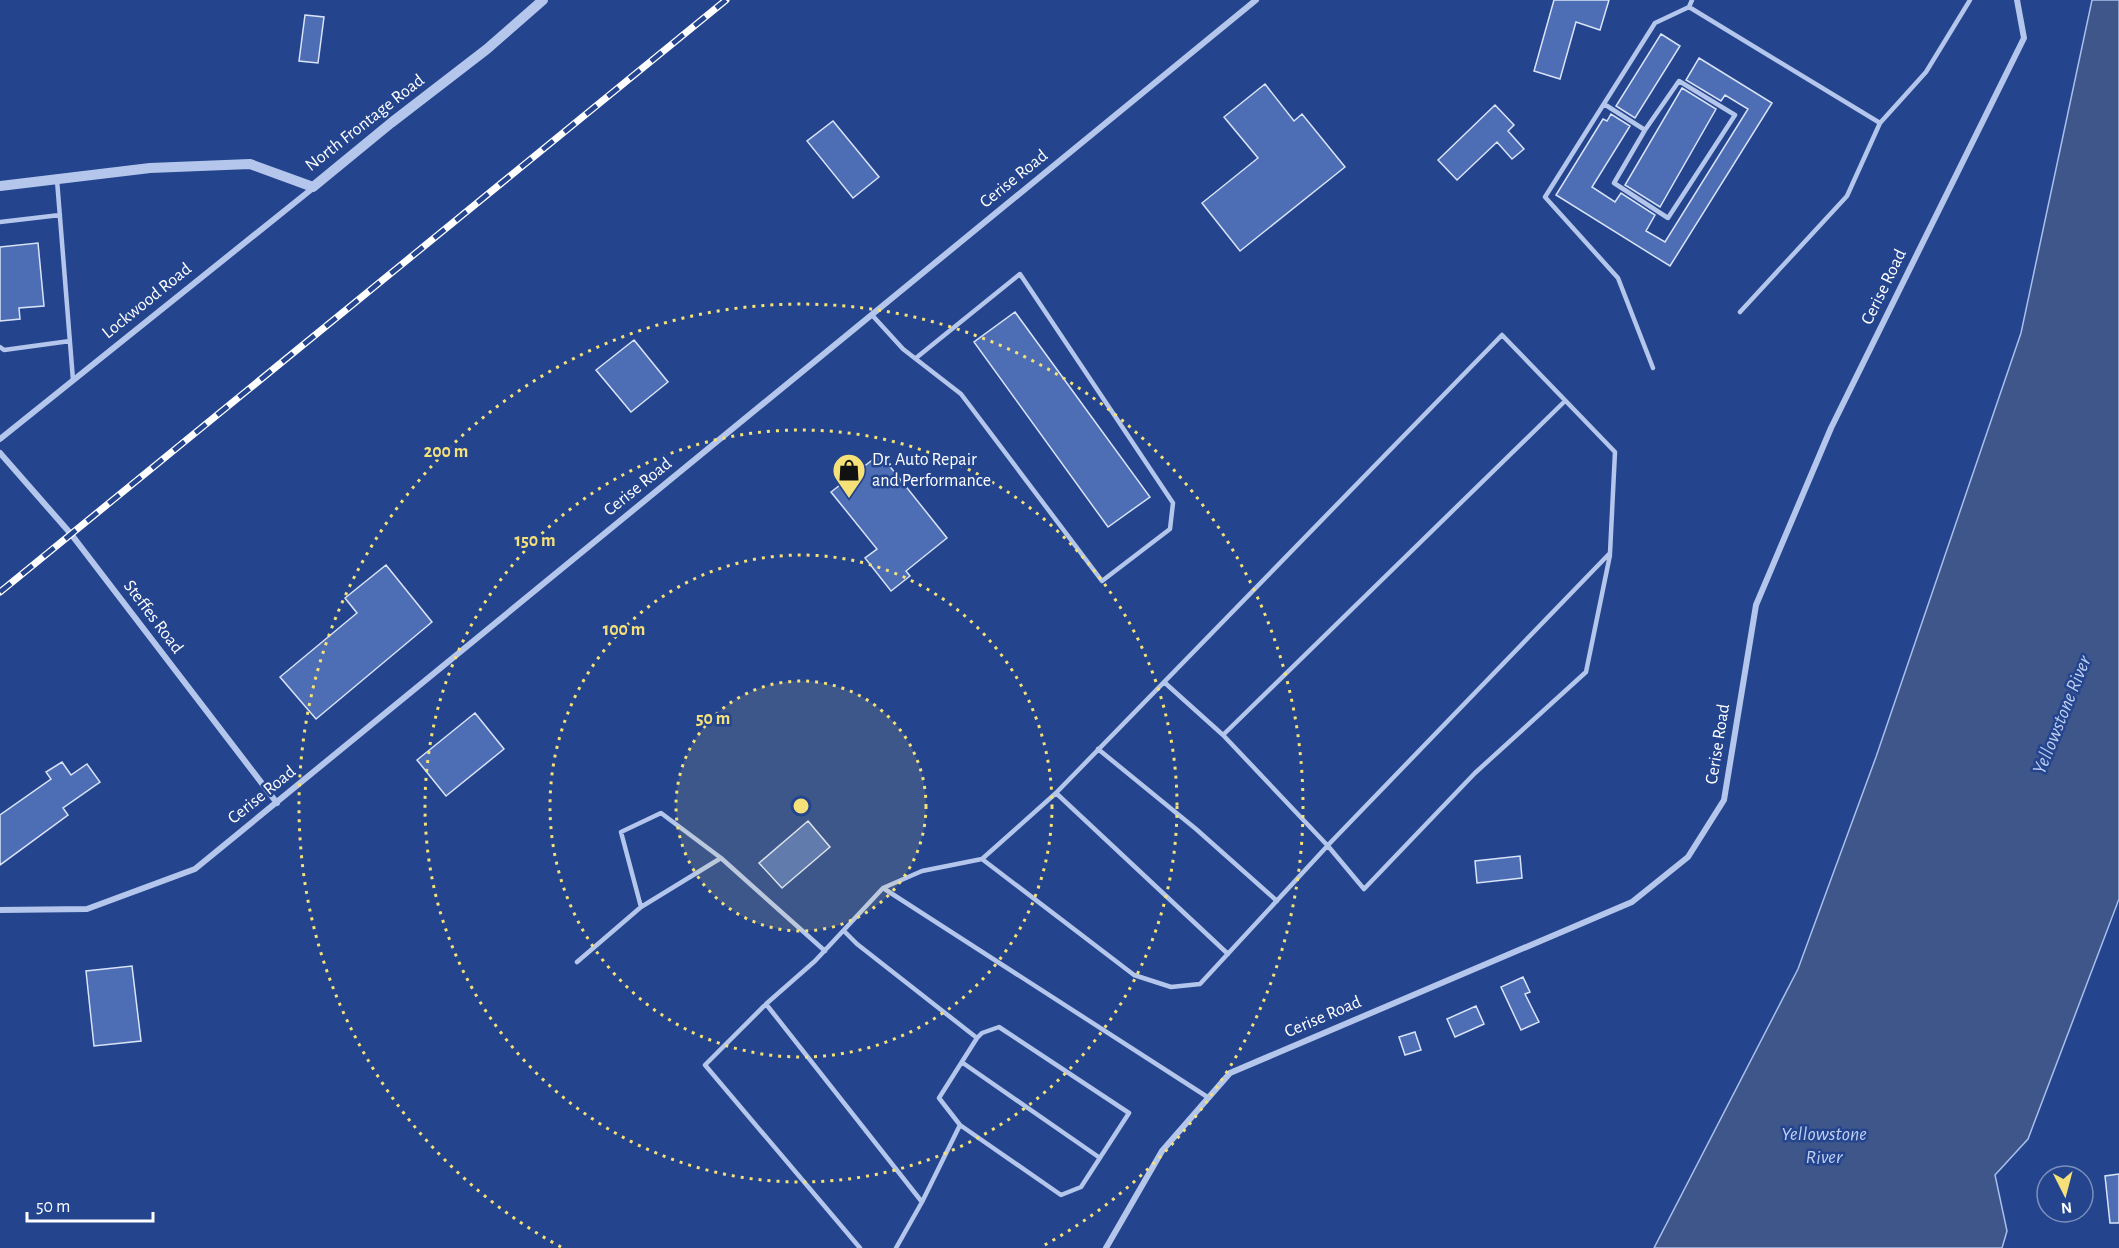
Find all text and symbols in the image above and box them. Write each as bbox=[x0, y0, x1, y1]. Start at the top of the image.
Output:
street label: North Frontage Road bbox=[302, 71, 428, 175]
street label: Cerise Road bbox=[977, 146, 1051, 212]
street label: Cerise Road bbox=[1858, 247, 1910, 327]
street label: Lockwood Road bbox=[99, 260, 195, 342]
text: 200 m bbox=[424, 443, 468, 461]
place label: Dr. Auto Repair and Performance bbox=[872, 451, 991, 490]
shop icon: Dr. Auto Repair and Performance bbox=[831, 452, 867, 499]
street label: Cerise Road bbox=[601, 454, 675, 520]
text: 150 m bbox=[515, 532, 555, 550]
street label: Steffes Road bbox=[120, 577, 186, 657]
text: 100 m bbox=[603, 621, 645, 639]
water label: Yellowstone River bbox=[2029, 653, 2095, 777]
street label: Cerise Road bbox=[1703, 702, 1733, 786]
text: 50 m bbox=[696, 710, 730, 728]
street label: Cerise Road bbox=[225, 762, 299, 828]
centre of rings bbox=[791, 796, 811, 816]
street label: Cerise Road bbox=[1282, 993, 1364, 1041]
water label: Yellowstone River bbox=[1781, 1124, 1867, 1167]
north arrow bbox=[2035, 1164, 2095, 1224]
scale bar bbox=[27, 1185, 153, 1223]
text: 50 m bbox=[36, 1198, 70, 1216]
text: N bbox=[2060, 1199, 2073, 1216]

